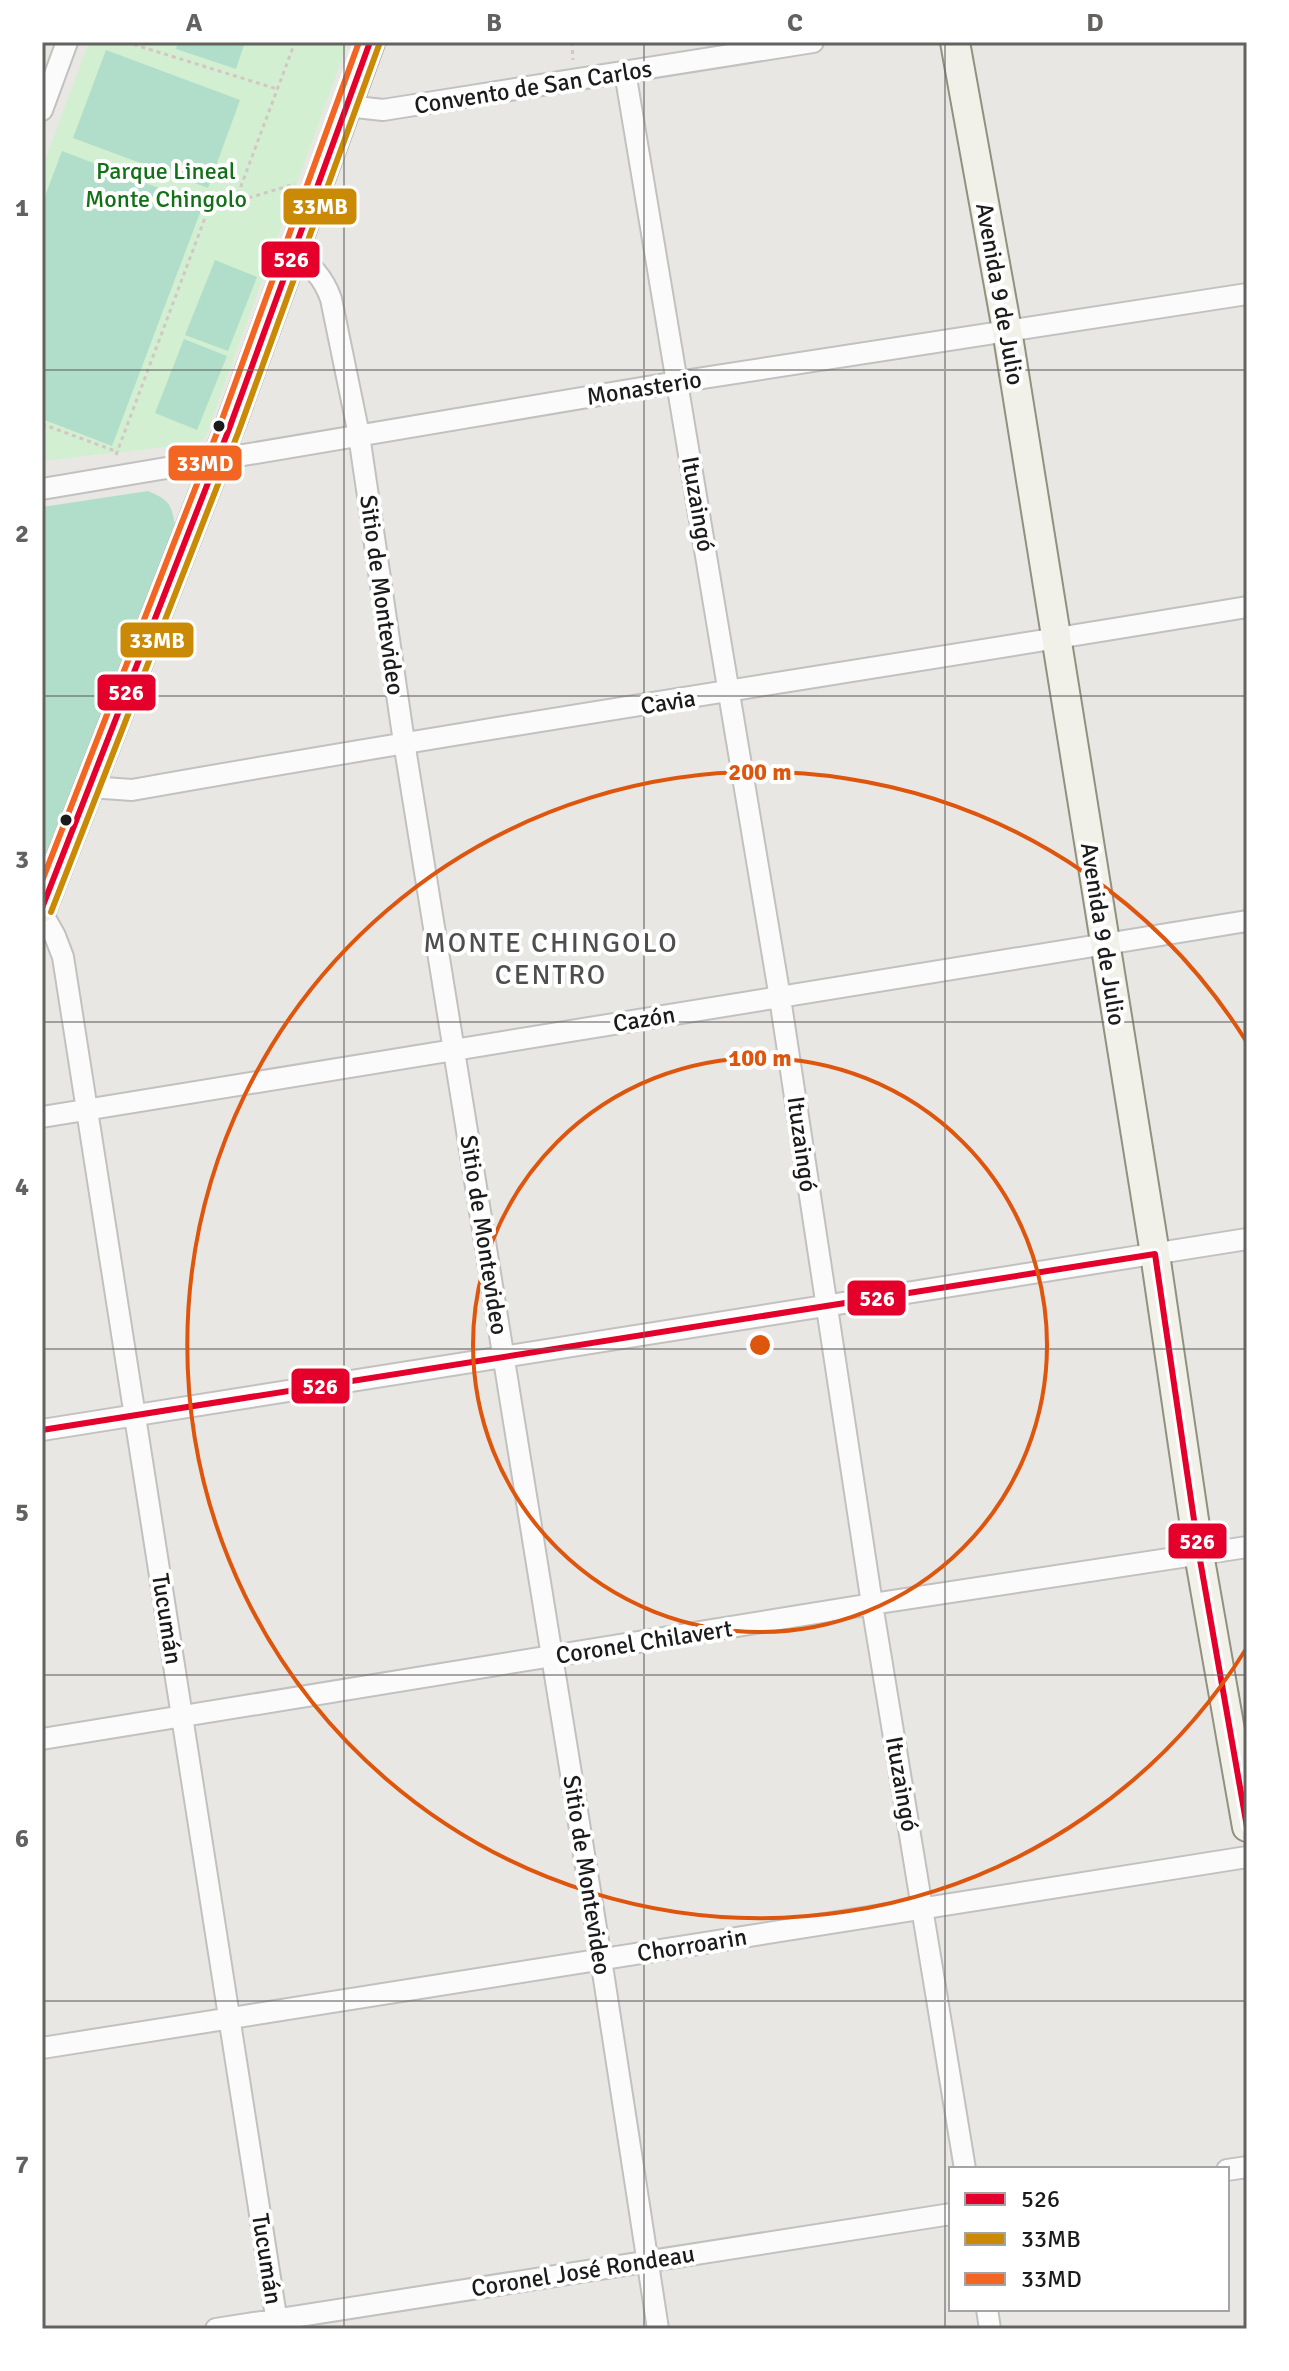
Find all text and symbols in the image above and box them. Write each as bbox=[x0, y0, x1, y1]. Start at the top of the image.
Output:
text: A bbox=[186, 7, 203, 39]
text: B bbox=[486, 7, 502, 39]
text: C bbox=[787, 7, 803, 39]
text: D bbox=[1086, 7, 1104, 39]
street label: Convento de San Carlos bbox=[412, 53, 654, 121]
park label: Parque Lineal Monte Chingolo bbox=[85, 156, 247, 214]
line badge: 33MB bbox=[282, 187, 358, 226]
text: 1 bbox=[15, 192, 29, 224]
text: 33MB bbox=[292, 193, 348, 220]
street label: Avenida 9 de Julio bbox=[969, 200, 1031, 388]
line badge: 526 bbox=[260, 240, 321, 279]
text: 526 bbox=[273, 246, 309, 273]
street label: Monasterio bbox=[584, 364, 704, 412]
unlabelled marker bbox=[211, 418, 227, 434]
line badge: 33MD bbox=[167, 444, 243, 482]
text: 33MD bbox=[177, 450, 233, 477]
street label: Ituzaingó bbox=[675, 454, 721, 554]
street label: Sitio de Montevideo bbox=[353, 493, 411, 697]
text: 2 bbox=[15, 518, 29, 550]
line badge: 33MB bbox=[119, 621, 195, 659]
text: 33MB bbox=[129, 627, 185, 654]
line badge: 526 bbox=[96, 673, 157, 712]
text: 526 bbox=[108, 679, 144, 706]
street label: Cavia bbox=[638, 683, 698, 721]
text: 200 m bbox=[728, 757, 792, 787]
unlabelled marker bbox=[58, 812, 74, 828]
street label: Avenida 9 de Julio bbox=[1074, 840, 1132, 1028]
text: 3 bbox=[15, 844, 29, 876]
district label: MONTE CHINGOLO CENTRO bbox=[423, 926, 679, 992]
street label: Cazón bbox=[611, 999, 677, 1039]
text: 100 m bbox=[728, 1043, 792, 1073]
street label: Ituzaingó bbox=[780, 1094, 824, 1194]
street label: Sitio de Montevideo bbox=[453, 1133, 515, 1337]
text: 4 bbox=[15, 1171, 29, 1203]
line badge: 526 bbox=[846, 1279, 907, 1317]
text: 526 bbox=[859, 1285, 895, 1312]
centre of rings bbox=[746, 1331, 774, 1359]
line badge: 526 bbox=[290, 1367, 351, 1405]
text: 526 bbox=[302, 1373, 338, 1400]
text: 5 bbox=[15, 1497, 29, 1529]
line badge: 526 bbox=[1167, 1522, 1228, 1560]
text: 526 bbox=[1179, 1528, 1215, 1555]
street label: Tucumán bbox=[145, 1571, 189, 1667]
street label: Coronel Chilavert bbox=[554, 1613, 734, 1671]
street label: Ituzaingó bbox=[879, 1734, 925, 1834]
street label: Sitio de Montevideo bbox=[556, 1773, 618, 1977]
text: 6 bbox=[15, 1823, 29, 1855]
street label: Chorroarin bbox=[635, 1922, 749, 1968]
text: 7 bbox=[15, 2149, 29, 2181]
legend bbox=[949, 2167, 1229, 2311]
text: 526 bbox=[1021, 2184, 1060, 2214]
street label: Tucumán bbox=[245, 2211, 289, 2307]
text: 33MB bbox=[1021, 2224, 1081, 2254]
street label: Coronel José Rondeau bbox=[469, 2239, 697, 2303]
text: 33MD bbox=[1021, 2264, 1082, 2294]

